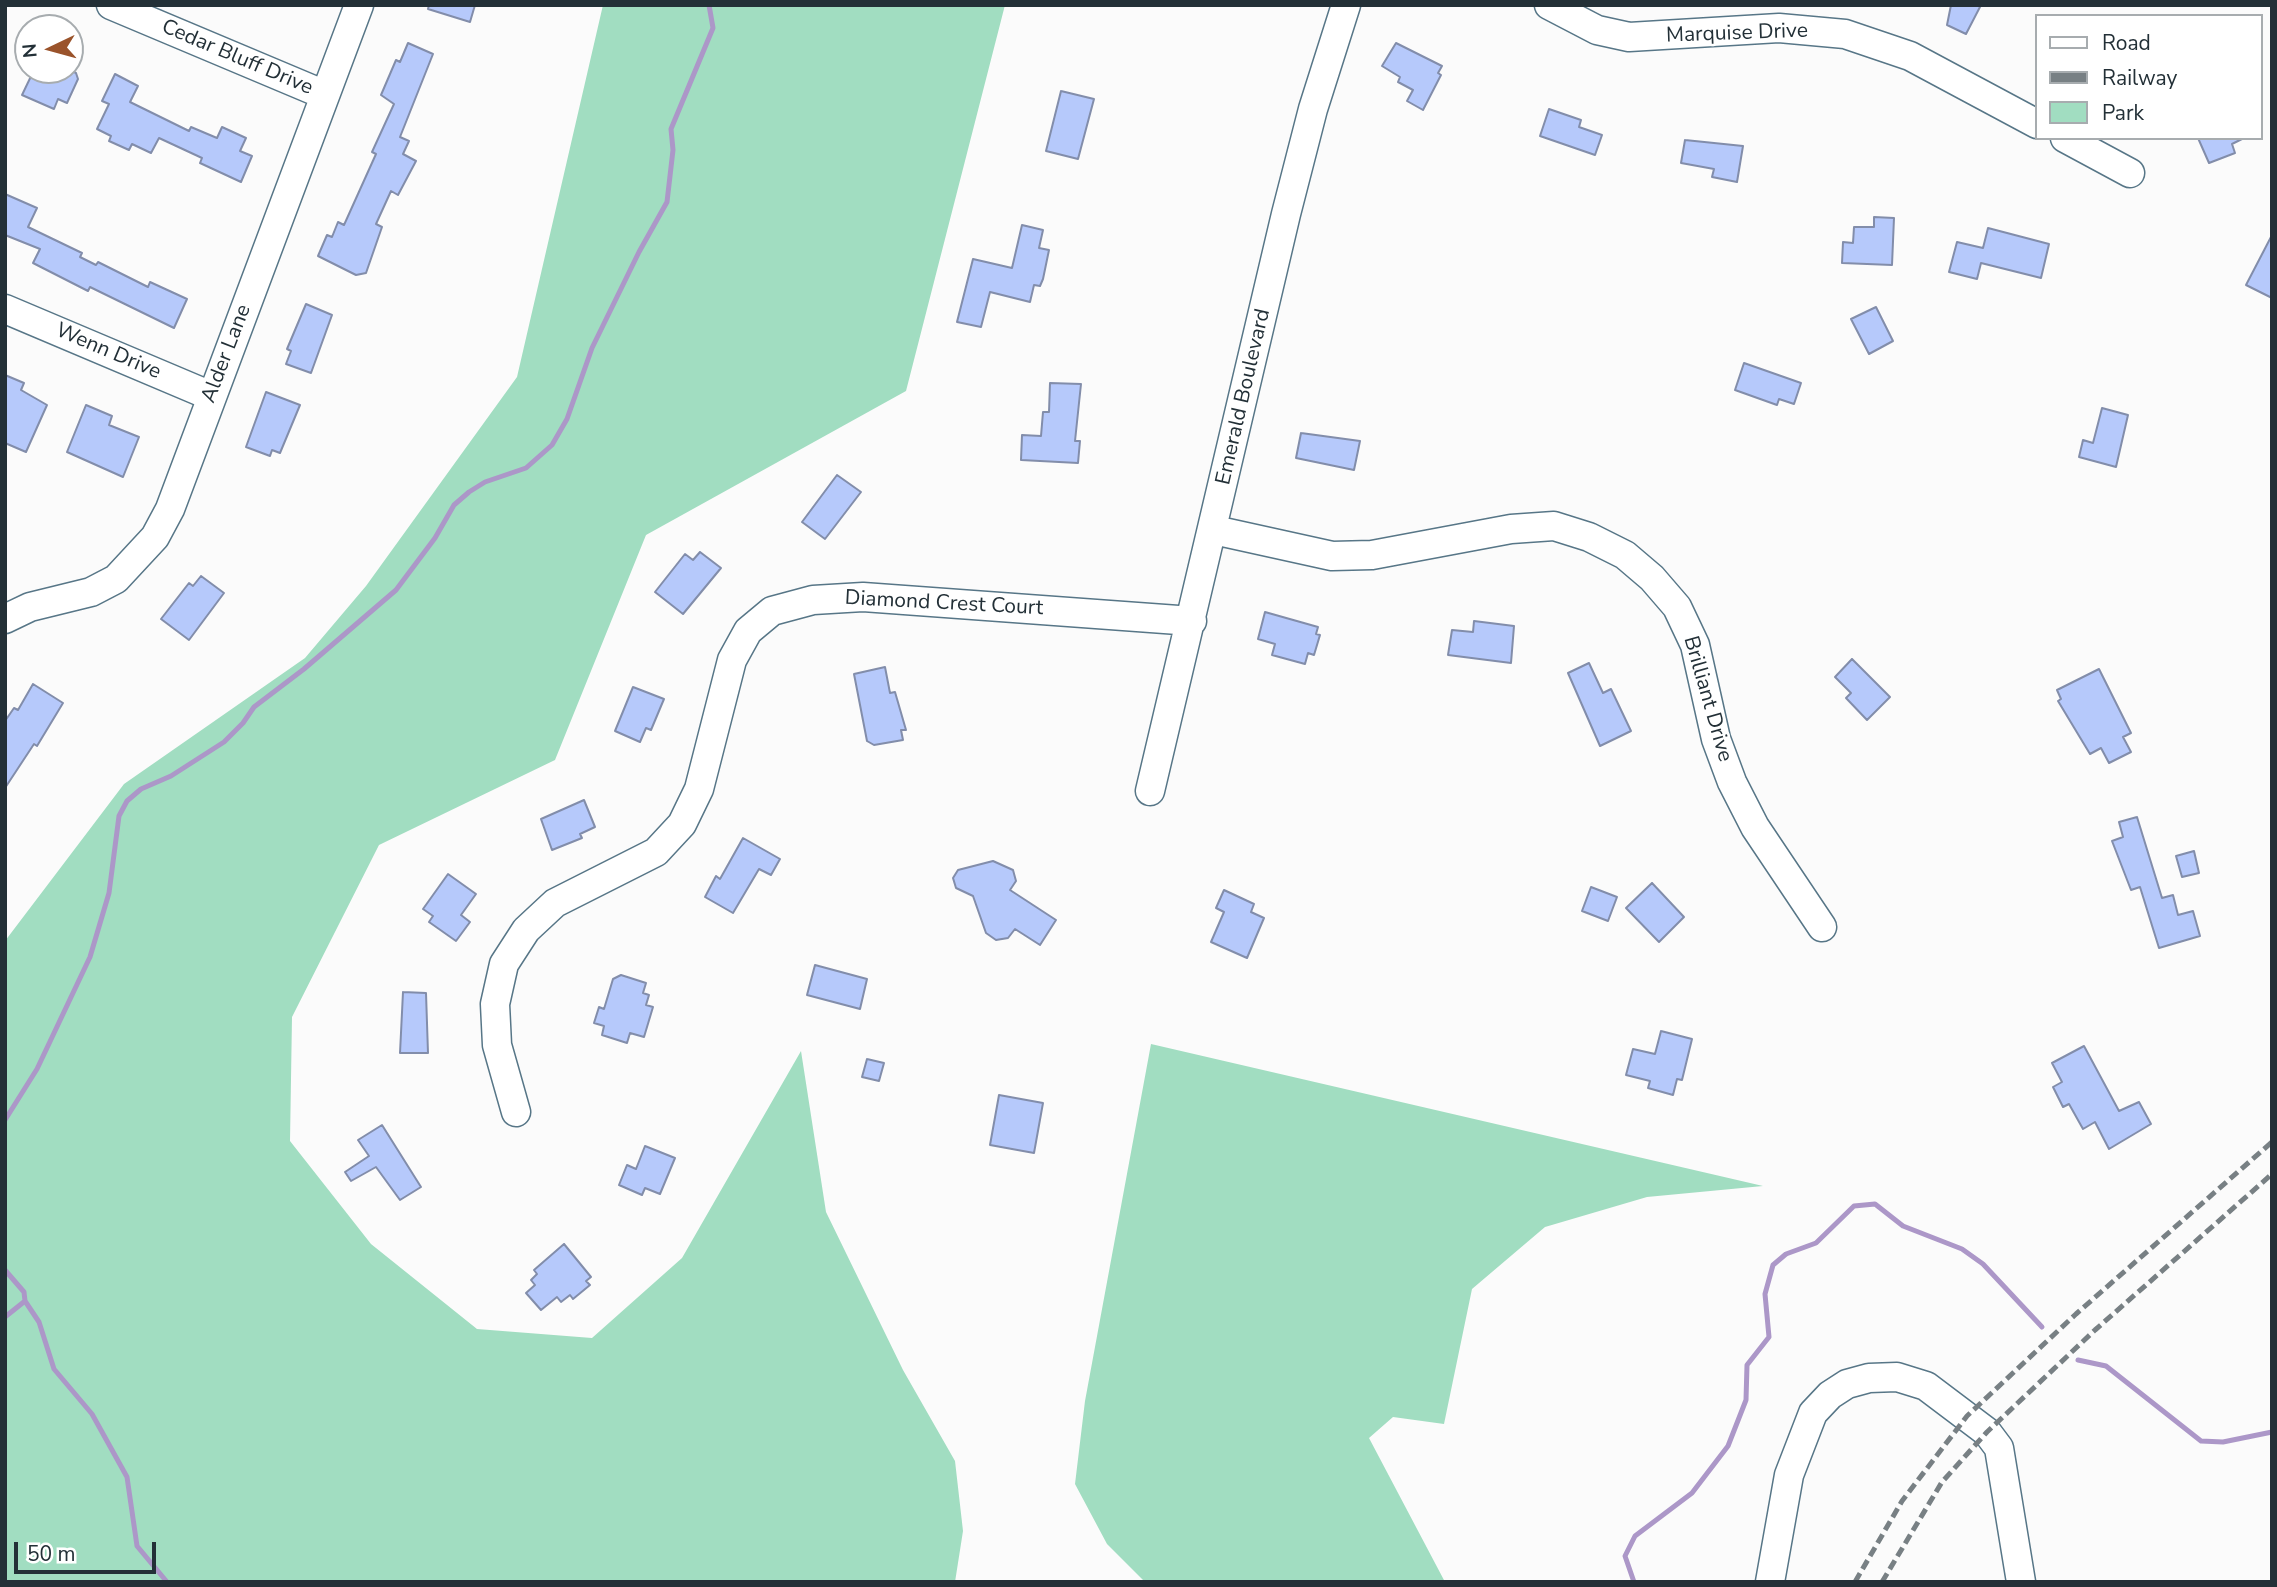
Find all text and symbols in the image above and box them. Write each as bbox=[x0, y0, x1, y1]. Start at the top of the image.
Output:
north arrow bbox=[14, 14, 84, 84]
legend bbox=[2036, 14, 2263, 140]
street label: Cedar Bluff Drive bbox=[158, 15, 316, 101]
street label: Marquise Drive bbox=[1666, 19, 1808, 49]
text: Road bbox=[2102, 29, 2151, 57]
text: N bbox=[17, 42, 44, 59]
text: Railway bbox=[2102, 64, 2177, 92]
text: Park bbox=[2102, 99, 2144, 127]
street label: Alder Lane bbox=[197, 301, 257, 407]
street label: Emerald Boulevard bbox=[1211, 307, 1277, 487]
street label: Wenn Drive bbox=[51, 318, 165, 386]
street label: Diamond Crest Court bbox=[844, 586, 1044, 622]
street label: Brilliant Drive bbox=[1677, 633, 1737, 765]
scale bar bbox=[18, 1528, 159, 1572]
text: 50 m bbox=[27, 1540, 76, 1568]

